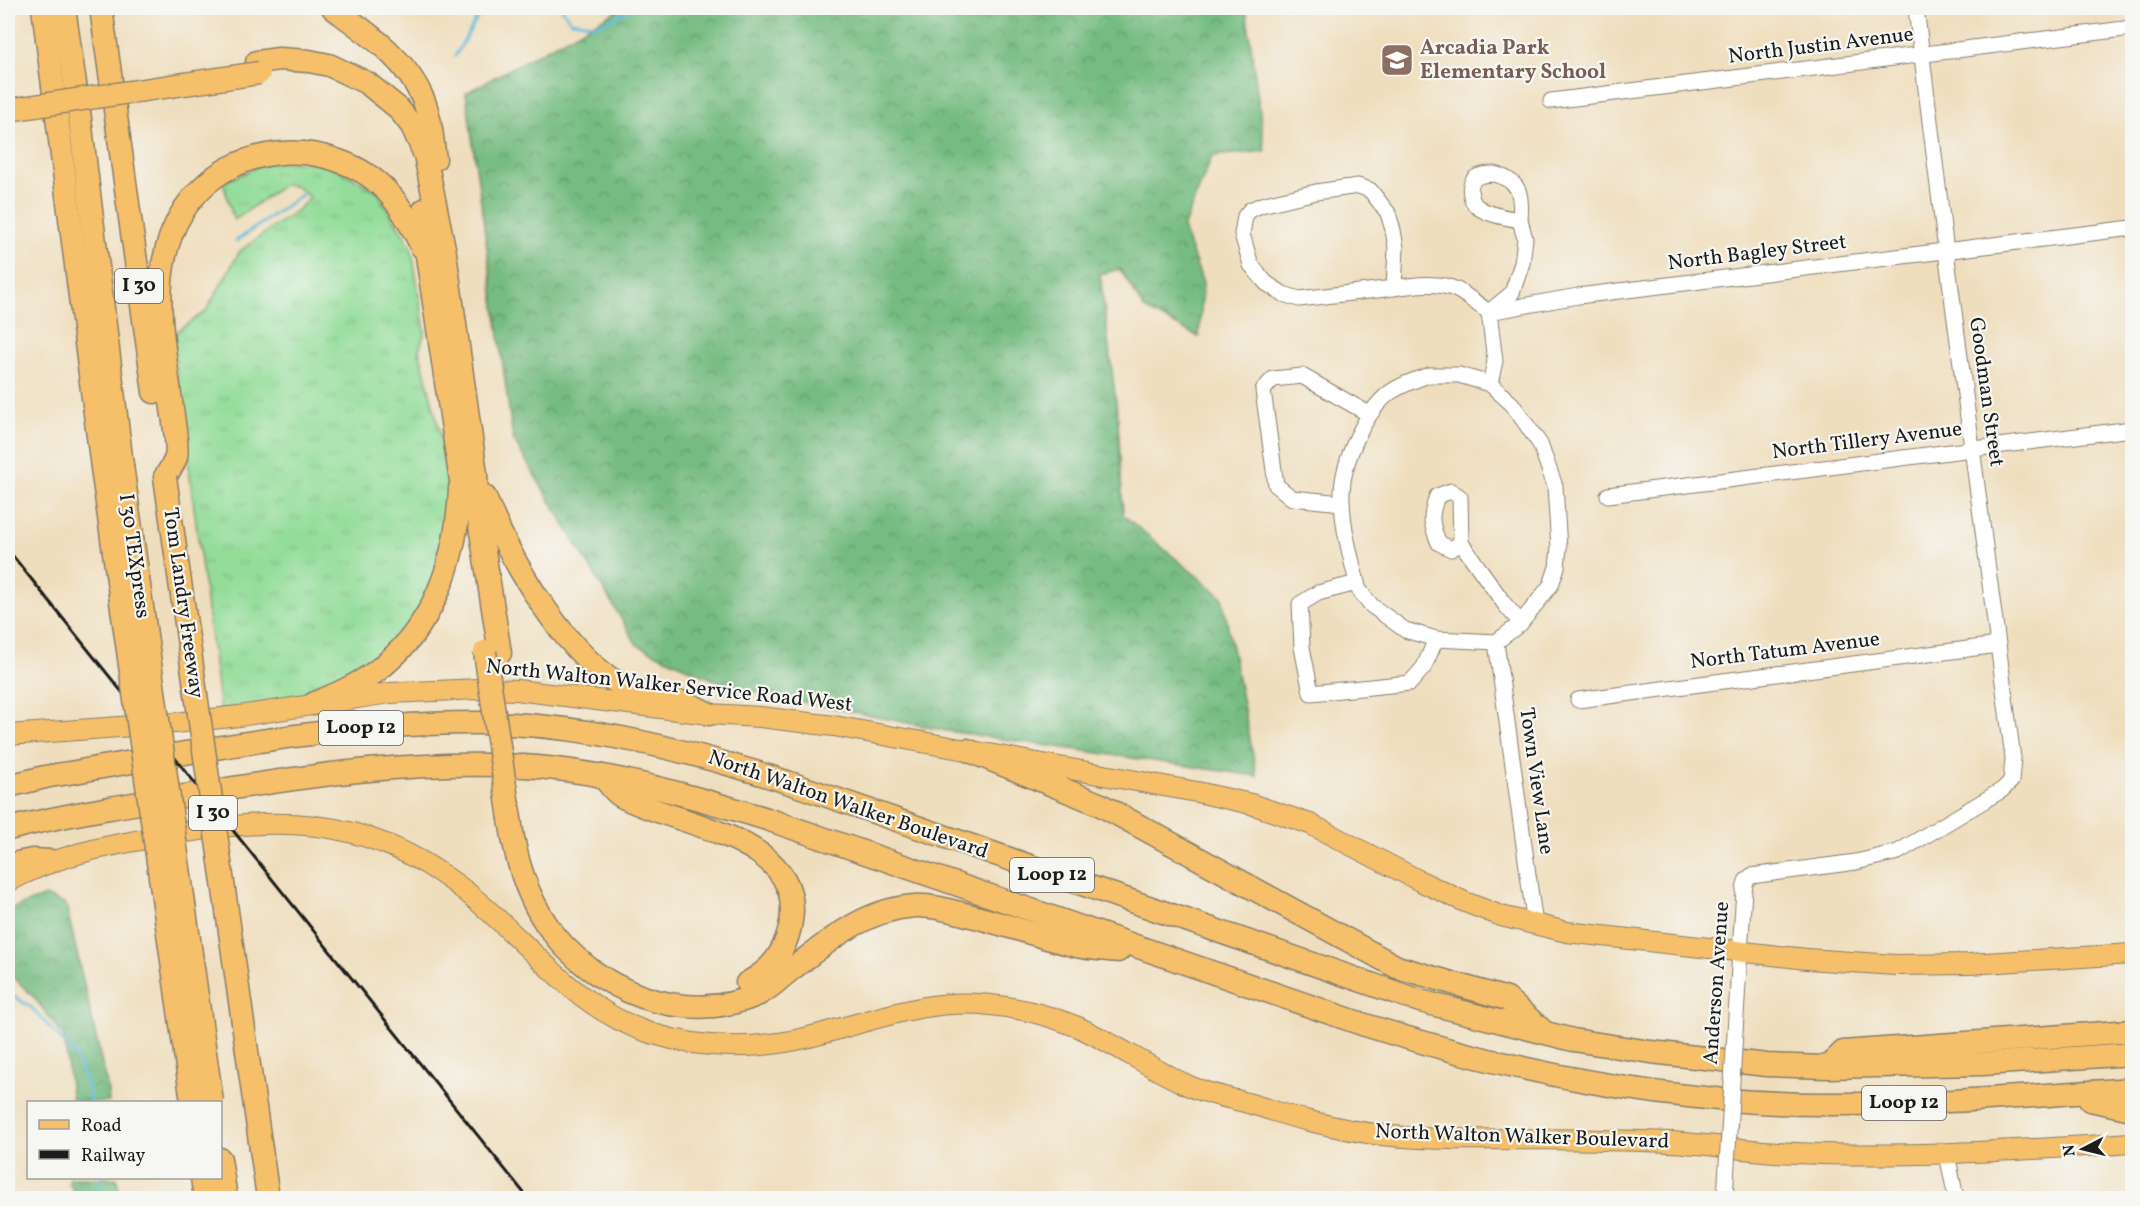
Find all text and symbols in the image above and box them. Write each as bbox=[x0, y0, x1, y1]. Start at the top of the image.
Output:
street label: North Justin Avenue bbox=[1727, 20, 1915, 72]
place label: Arcadia Park Elementary School bbox=[1420, 34, 1606, 87]
school or university icon: Arcadia Park Elementary School bbox=[1379, 42, 1415, 78]
street label: North Bagley Street bbox=[1666, 228, 1848, 278]
road number: I 30 bbox=[115, 269, 163, 303]
street label: Goodman Street bbox=[1961, 316, 2011, 468]
street label: North Tillery Avenue bbox=[1770, 415, 1964, 467]
street label: I 30 TEXpress bbox=[111, 492, 157, 620]
street label: Tom Landry Freeway bbox=[155, 506, 211, 701]
street label: North Tatum Avenue bbox=[1689, 625, 1882, 677]
street label: North Walton Walker Service Road West bbox=[484, 652, 854, 720]
street label: Town View Lane bbox=[1511, 706, 1561, 856]
road number: Loop 12 bbox=[319, 711, 403, 745]
street label: North Walton Walker Boulevard bbox=[704, 743, 992, 867]
road number: I 30 bbox=[189, 796, 237, 830]
road number: Loop 12 bbox=[1010, 858, 1094, 892]
street label: Anderson Avenue bbox=[1697, 900, 1737, 1066]
road number: Loop 12 bbox=[1862, 1086, 1946, 1120]
legend bbox=[27, 1101, 222, 1179]
text: Road bbox=[81, 1114, 122, 1139]
street label: North Walton Walker Boulevard bbox=[1374, 1117, 1670, 1157]
north arrow bbox=[2053, 1119, 2113, 1179]
text: N bbox=[2058, 1143, 2082, 1158]
text: Railway bbox=[81, 1144, 145, 1169]

